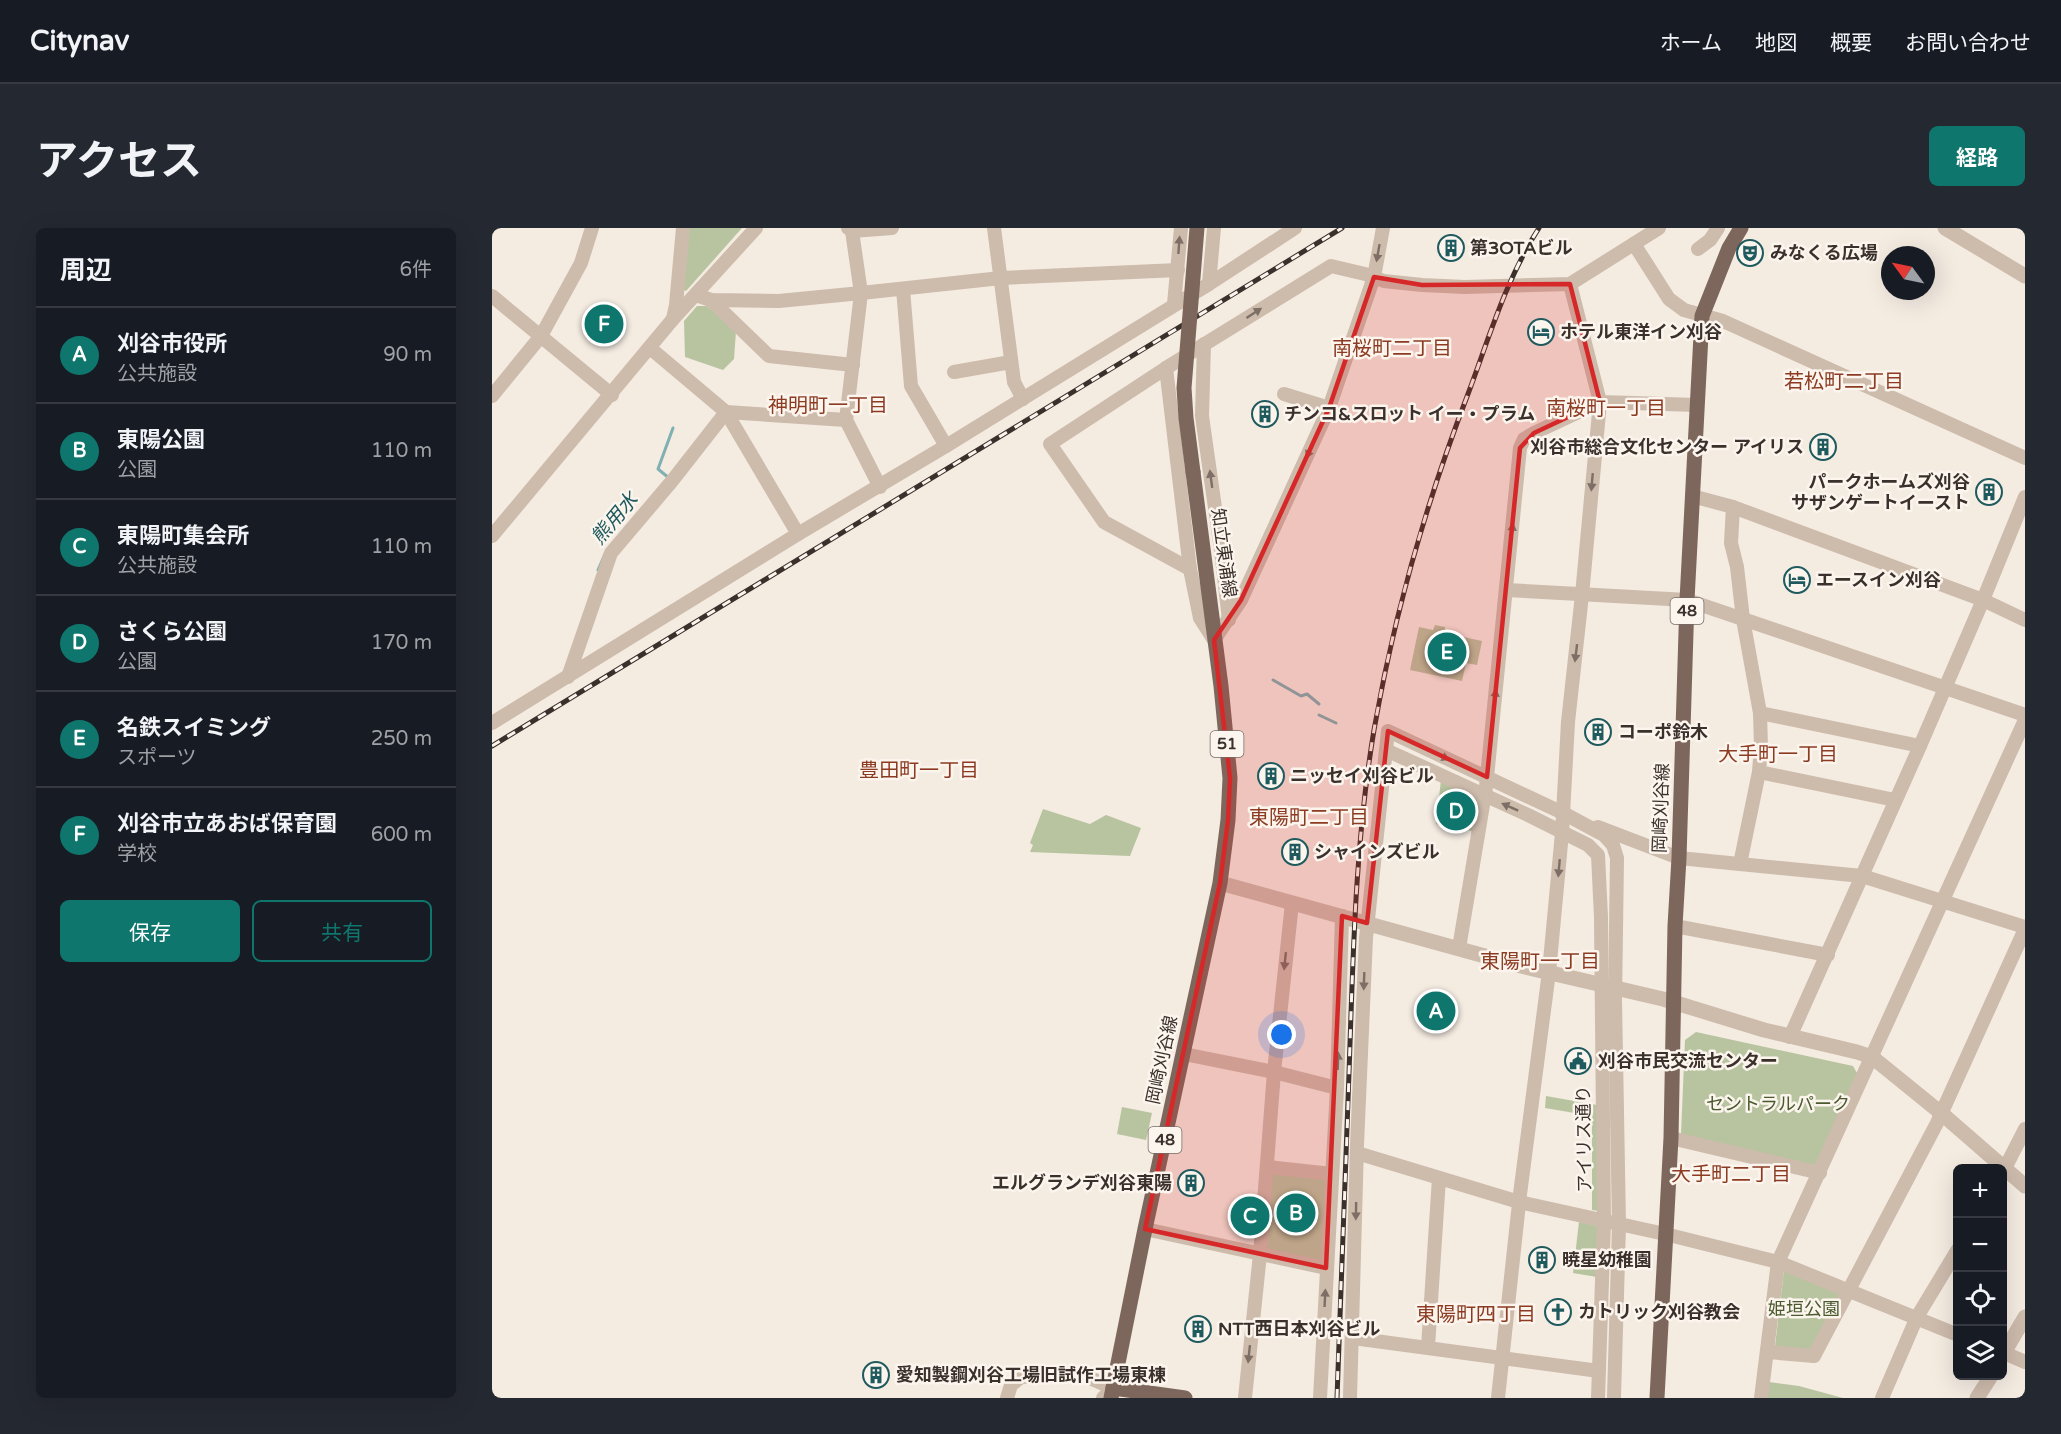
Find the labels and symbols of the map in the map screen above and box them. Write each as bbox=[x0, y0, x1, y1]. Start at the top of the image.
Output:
building icon: 第3OTAビル bbox=[1436, 233, 1466, 263]
one-way arrow bbox=[1175, 235, 1184, 254]
place label: 第3OTAビル bbox=[1470, 237, 1573, 259]
theatre icon: みなくる広場 bbox=[1735, 238, 1765, 268]
place label: みなくる広場 bbox=[1770, 242, 1878, 264]
one-way arrow bbox=[1373, 243, 1382, 262]
north arrow bbox=[1881, 246, 1935, 300]
pin: F bbox=[584, 302, 624, 346]
one-way arrow bbox=[1246, 308, 1262, 319]
hotel icon: ホテル東洋イン刈谷 bbox=[1526, 317, 1556, 347]
place label: ホテル東洋イン刈谷 bbox=[1560, 321, 1722, 343]
district label: 南桜町二丁目 bbox=[1332, 337, 1452, 361]
district label: 若松町二丁目 bbox=[1784, 370, 1904, 394]
district label: 神明町一丁目 bbox=[768, 394, 888, 418]
district label: 南桜町一丁目 bbox=[1546, 397, 1666, 421]
building icon: チンコ&スロット イー・プラム bbox=[1250, 399, 1280, 429]
place label: チンコ&スロット イー・プラム bbox=[1284, 403, 1535, 425]
building icon: 刈谷市総合文化センター アイリス bbox=[1808, 432, 1838, 462]
place label: 刈谷市総合文化センター アイリス bbox=[1530, 436, 1804, 458]
one-way arrow bbox=[1305, 442, 1314, 459]
one-way arrow bbox=[1207, 469, 1216, 488]
place label: パークホームズ刈谷 サザンゲートイースト bbox=[1791, 471, 1970, 514]
one-way arrow bbox=[1587, 472, 1597, 491]
building icon: パークホームズ刈谷 サザンゲートイースト bbox=[1974, 477, 2004, 507]
water label: 熊用水 bbox=[587, 487, 645, 550]
street label: 知立東浦線 bbox=[1207, 507, 1241, 599]
one-way arrow bbox=[1507, 522, 1517, 541]
hotel icon: エースイン刈谷 bbox=[1782, 565, 1812, 595]
place label: エースイン刈谷 bbox=[1816, 569, 1941, 591]
road number: 48 bbox=[1670, 598, 1704, 624]
pin: E bbox=[1428, 630, 1466, 674]
one-way arrow bbox=[1571, 644, 1580, 663]
one-way arrow bbox=[1490, 689, 1500, 708]
building icon: コーポ鈴木 bbox=[1583, 717, 1613, 747]
place label: コーポ鈴木 bbox=[1618, 721, 1708, 743]
road number: 51 bbox=[1210, 731, 1244, 757]
district label: 大手町一丁目 bbox=[1718, 743, 1838, 767]
one-way arrow bbox=[1433, 751, 1450, 760]
district label: 豊田町一丁目 bbox=[859, 759, 979, 783]
building icon: ニッセイ刈谷ビル bbox=[1256, 761, 1286, 791]
street label: 岡崎刈谷線 bbox=[1648, 763, 1674, 853]
place label: ニッセイ刈谷ビル bbox=[1290, 765, 1434, 787]
pin: D bbox=[1436, 788, 1476, 834]
one-way arrow bbox=[1501, 802, 1518, 811]
district label: 東陽町二丁目 bbox=[1249, 806, 1369, 830]
building icon: シャインズビル bbox=[1280, 837, 1310, 867]
place label: シャインズビル bbox=[1314, 841, 1440, 863]
one-way arrow bbox=[1554, 859, 1564, 878]
district label: 東陽町一丁目 bbox=[1480, 950, 1600, 974]
one-way arrow bbox=[1280, 951, 1290, 970]
one-way arrow bbox=[1360, 972, 1369, 991]
pin: A bbox=[1416, 988, 1456, 1034]
street label: 岡崎刈谷線 bbox=[1142, 1014, 1182, 1106]
your location bbox=[1267, 1020, 1296, 1049]
public building icon: 刈谷市民交流センター bbox=[1563, 1046, 1593, 1076]
place label: 刈谷市民交流センター bbox=[1598, 1050, 1778, 1072]
one-way arrow bbox=[1333, 1051, 1342, 1070]
street label: アイリス通り bbox=[1572, 1085, 1596, 1193]
park label: セントラルパーク bbox=[1706, 1093, 1850, 1115]
road number: 48 bbox=[1148, 1127, 1182, 1153]
district label: 大手町二丁目 bbox=[1671, 1163, 1791, 1187]
building icon: エルグランデ刈谷東陽 bbox=[1176, 1168, 1206, 1198]
place label: エルグランデ刈谷東陽 bbox=[992, 1172, 1172, 1194]
pin: B bbox=[1276, 1190, 1316, 1236]
pin: C bbox=[1230, 1194, 1269, 1238]
one-way arrow bbox=[1351, 1202, 1360, 1221]
building icon: 暁星幼稚園 bbox=[1527, 1245, 1557, 1275]
place label: 暁星幼稚園 bbox=[1562, 1249, 1652, 1271]
one-way arrow bbox=[1321, 1288, 1330, 1307]
church icon: カトリック刈谷教会 bbox=[1543, 1297, 1573, 1327]
park label: 姫垣公園 bbox=[1768, 1298, 1840, 1320]
place label: カトリック刈谷教会 bbox=[1578, 1301, 1740, 1323]
district label: 東陽町四丁目 bbox=[1416, 1303, 1536, 1327]
building icon: NTT西日本刈谷ビル bbox=[1183, 1314, 1213, 1344]
place label: NTT西日本刈谷ビル bbox=[1218, 1318, 1380, 1340]
one-way arrow bbox=[1245, 1344, 1254, 1363]
building icon: 愛知製鋼刈谷工場旧試作工場東棟 bbox=[861, 1360, 891, 1390]
place label: 愛知製鋼刈谷工場旧試作工場東棟 bbox=[896, 1364, 1166, 1386]

